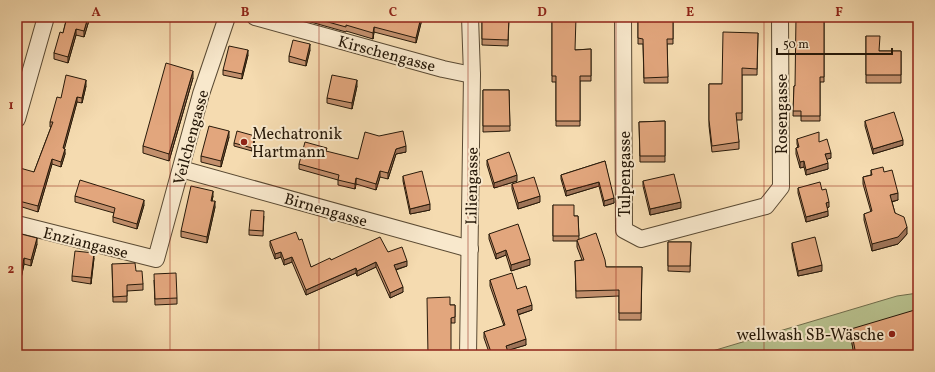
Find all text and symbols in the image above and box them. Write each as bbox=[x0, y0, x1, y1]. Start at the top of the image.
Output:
text: A bbox=[91, 4, 101, 22]
text: B bbox=[241, 4, 250, 22]
text: C bbox=[389, 4, 397, 22]
text: D bbox=[537, 4, 547, 22]
text: E bbox=[686, 4, 694, 22]
text: F bbox=[835, 4, 843, 22]
scale bar bbox=[777, 30, 892, 56]
street label: Kirschengasse bbox=[335, 31, 438, 79]
text: 50 m bbox=[783, 37, 809, 53]
street label: Rosengasse bbox=[772, 74, 794, 154]
street label: Veilchengasse bbox=[169, 88, 215, 187]
text: 1 bbox=[8, 97, 14, 115]
place label: Mechatronik Hartmann bbox=[252, 124, 342, 164]
street label: Tulpengasse bbox=[615, 131, 637, 217]
marker: Mechatronik Hartmann bbox=[239, 137, 249, 147]
street label: Liliengasse bbox=[461, 147, 485, 225]
street label: Birnengasse bbox=[281, 189, 370, 233]
street label: Enziangasse bbox=[41, 223, 130, 265]
text: 2 bbox=[8, 261, 15, 279]
place label: wellwash SB-Wäsche bbox=[737, 325, 884, 347]
marker: wellwash SB-Wäsche bbox=[887, 329, 897, 339]

